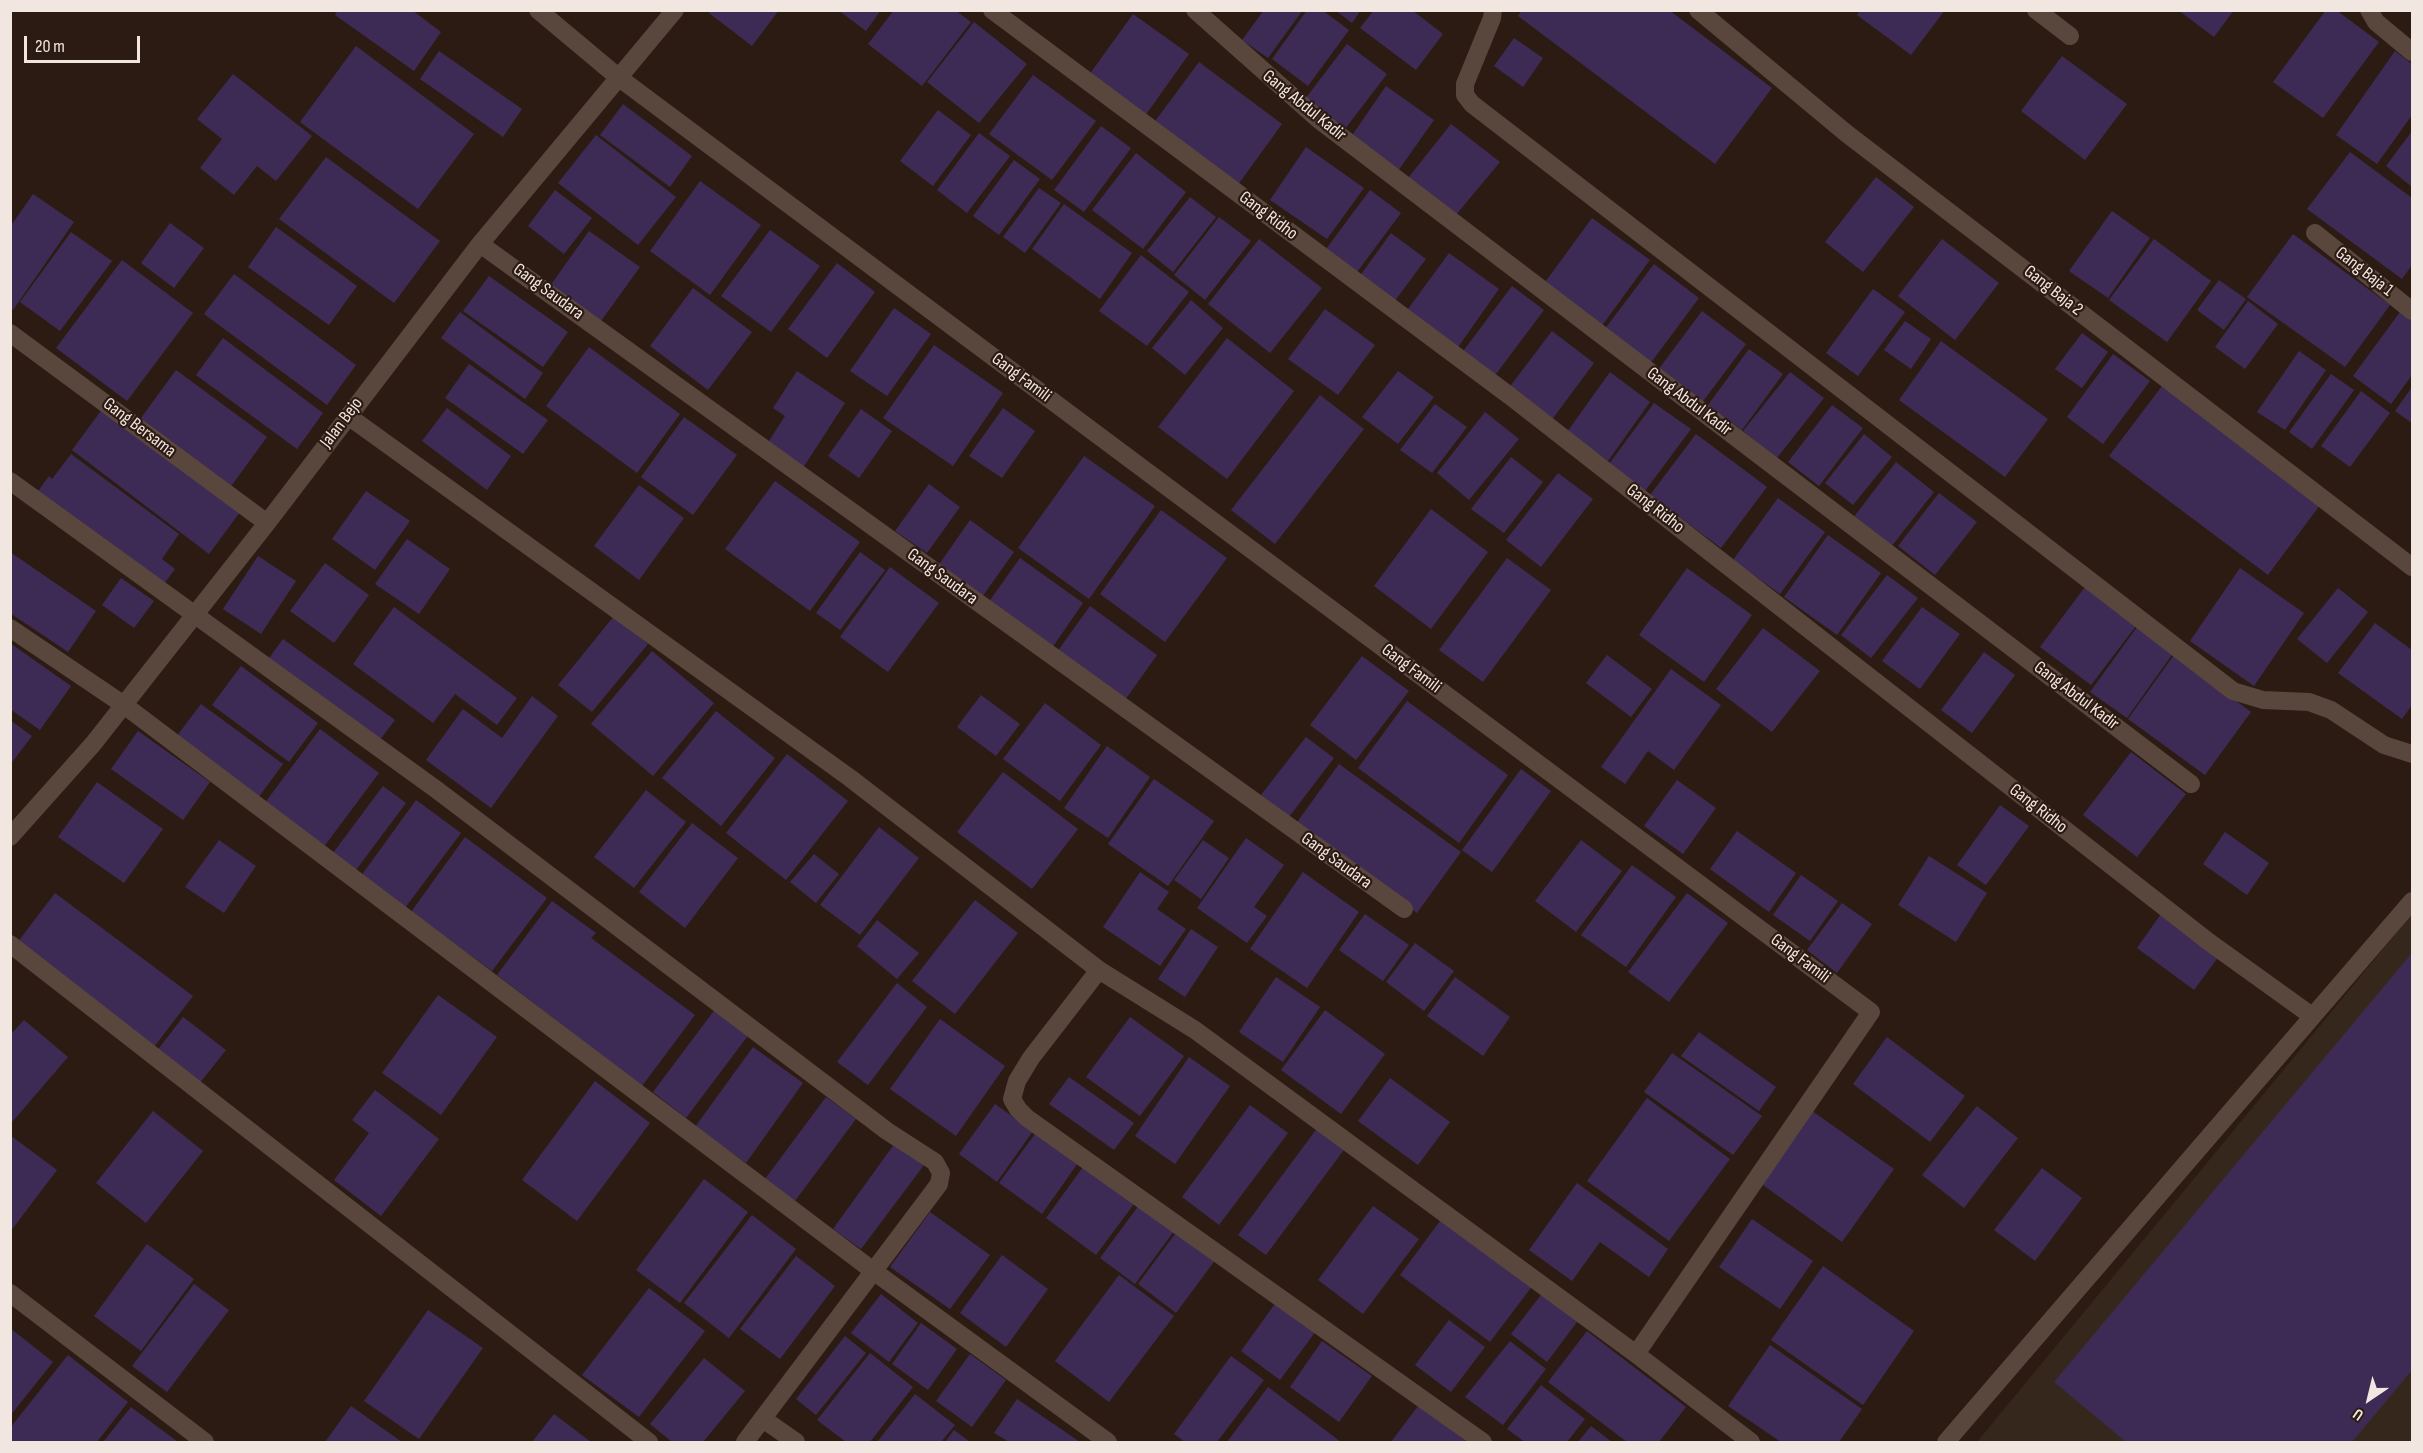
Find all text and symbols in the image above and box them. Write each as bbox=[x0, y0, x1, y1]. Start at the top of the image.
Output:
scale bar bbox=[27, 24, 142, 62]
text: 20 m bbox=[35, 36, 65, 57]
street label: Gang Abdul Kadir bbox=[1258, 66, 1350, 146]
street label: Gang Ridho bbox=[1234, 187, 1302, 245]
street label: Gang Baja 1 bbox=[2331, 243, 2397, 301]
street label: Gang Saudara bbox=[508, 259, 588, 325]
street label: Gang Baja 2 bbox=[2019, 261, 2087, 321]
street label: Gang Famili bbox=[987, 349, 1055, 407]
street label: Gang Abdul Kadir bbox=[1642, 363, 1736, 441]
street label: Gang Bersama bbox=[98, 394, 180, 462]
street label: Jalan Bejo bbox=[316, 394, 368, 452]
street label: Gang Ridho bbox=[1622, 480, 1688, 538]
street label: Gang Saudara bbox=[902, 544, 982, 610]
street label: Gang Famili bbox=[1377, 640, 1445, 698]
street label: Gang Abdul Kadir bbox=[2029, 657, 2123, 735]
street label: Gang Ridho bbox=[2005, 780, 2071, 838]
street label: Gang Saudara bbox=[1296, 828, 1376, 894]
street label: Gang Famili bbox=[1766, 930, 1834, 988]
north arrow bbox=[2339, 1369, 2399, 1429]
text: U bbox=[2350, 1404, 2367, 1424]

